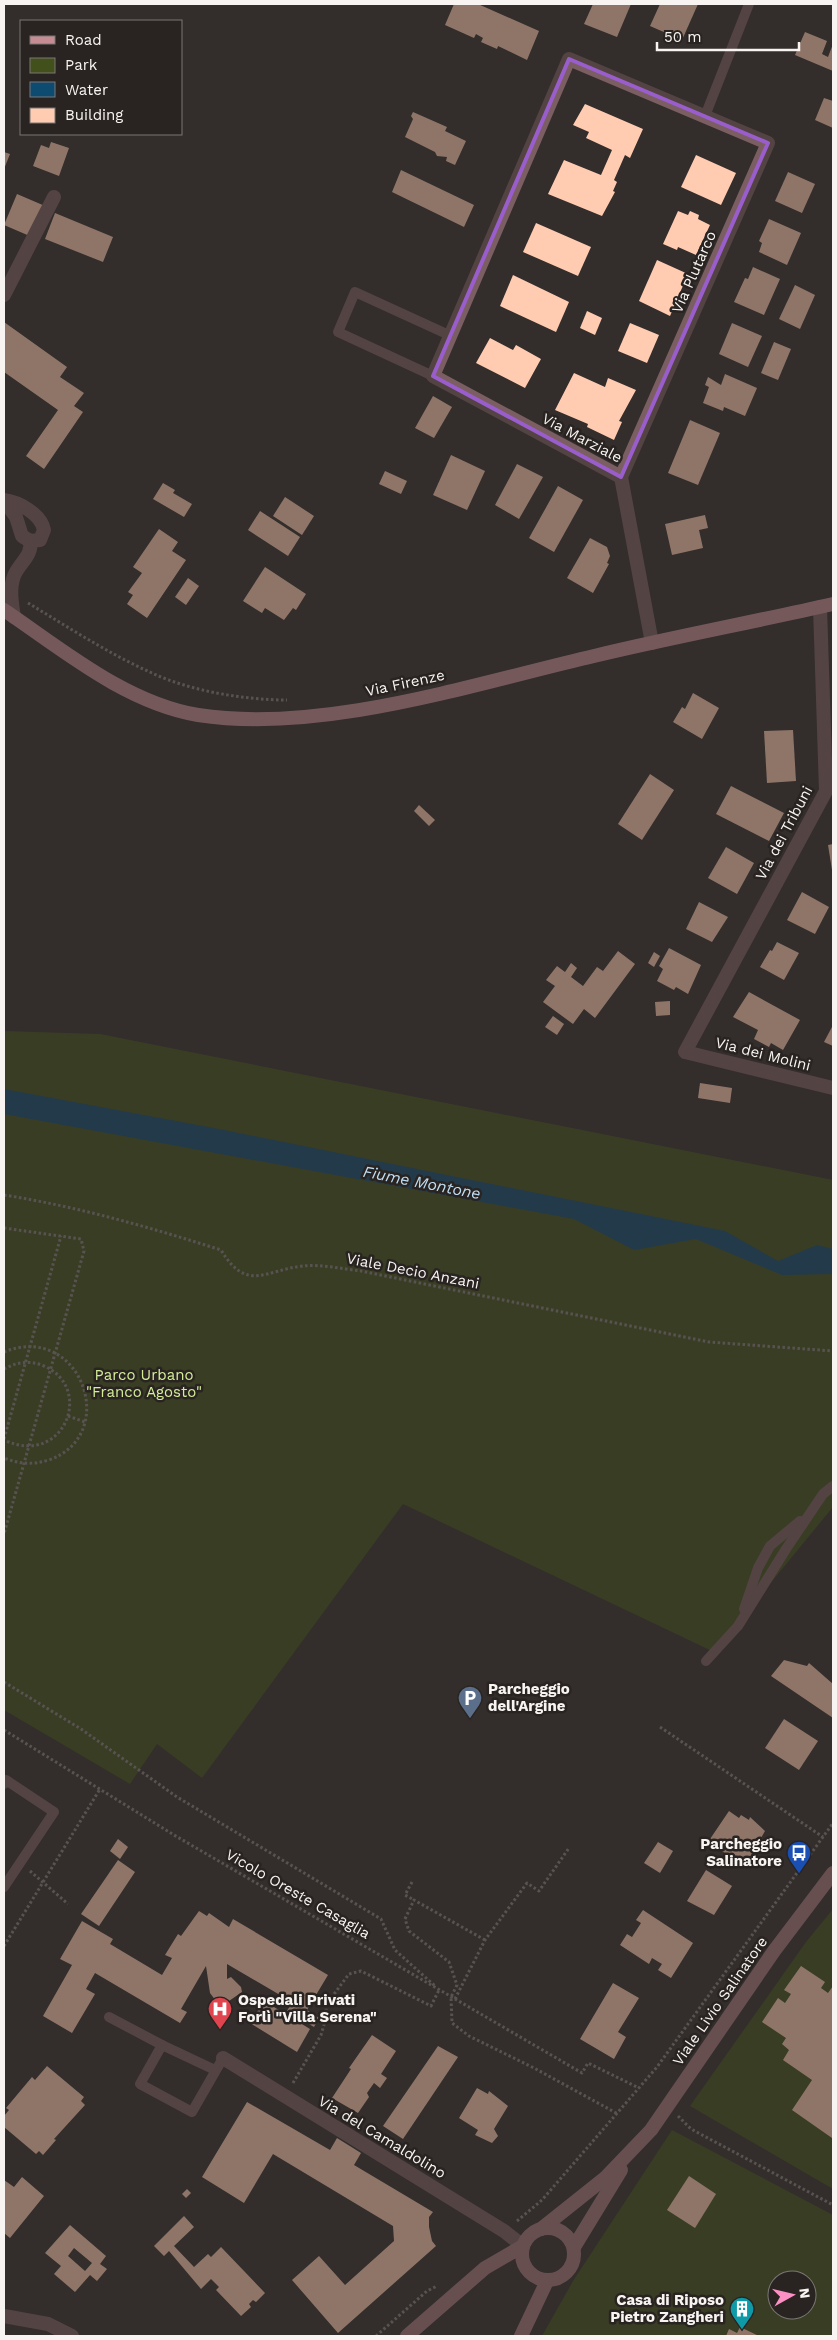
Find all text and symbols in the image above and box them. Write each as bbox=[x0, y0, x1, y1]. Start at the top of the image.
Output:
legend bbox=[20, 20, 182, 135]
scale bar bbox=[657, 20, 800, 52]
text: 50 m bbox=[664, 28, 701, 46]
text: Road bbox=[65, 31, 102, 49]
text: Park bbox=[65, 56, 98, 74]
text: Water bbox=[65, 81, 108, 99]
text: Building bbox=[65, 106, 123, 124]
street label: Via Plutarco bbox=[668, 228, 720, 316]
street label: Via Marziale bbox=[539, 409, 625, 467]
street label: Via Firenze bbox=[364, 666, 446, 700]
street label: Via dei Tribuni bbox=[752, 783, 816, 883]
street label: Via dei Molini bbox=[713, 1033, 813, 1075]
water label: Fiume Montone bbox=[362, 1162, 482, 1203]
street label: Viale Decio Anzani bbox=[345, 1249, 481, 1293]
park label: Parco Urbano "Franco Agosto" bbox=[86, 1366, 202, 1401]
place label: Parcheggio dell'Argine bbox=[488, 1680, 570, 1715]
parking icon: Parcheggio dell'Argine bbox=[457, 1685, 483, 1719]
place label: Parcheggio Salinatore bbox=[700, 1835, 782, 1870]
bus stop icon: Parcheggio Salinatore bbox=[786, 1840, 812, 1874]
street label: Vicolo Oreste Casaglia bbox=[223, 1845, 374, 1943]
street label: Viale Livio Salinatore bbox=[669, 1933, 771, 2069]
place label: Ospedali Privati Forlì "Villa Serena" bbox=[238, 1991, 377, 2026]
hospital icon: Ospedali Privati Forlì "Villa Serena" bbox=[207, 1996, 233, 2030]
street label: Via del Camaldolino bbox=[315, 2092, 449, 2182]
north arrow bbox=[767, 2270, 817, 2320]
text: N bbox=[796, 2287, 814, 2299]
place label: Casa di Riposo Pietro Zangheri bbox=[610, 2291, 724, 2326]
building icon: Casa di Riposo Pietro Zangheri bbox=[729, 2296, 755, 2330]

